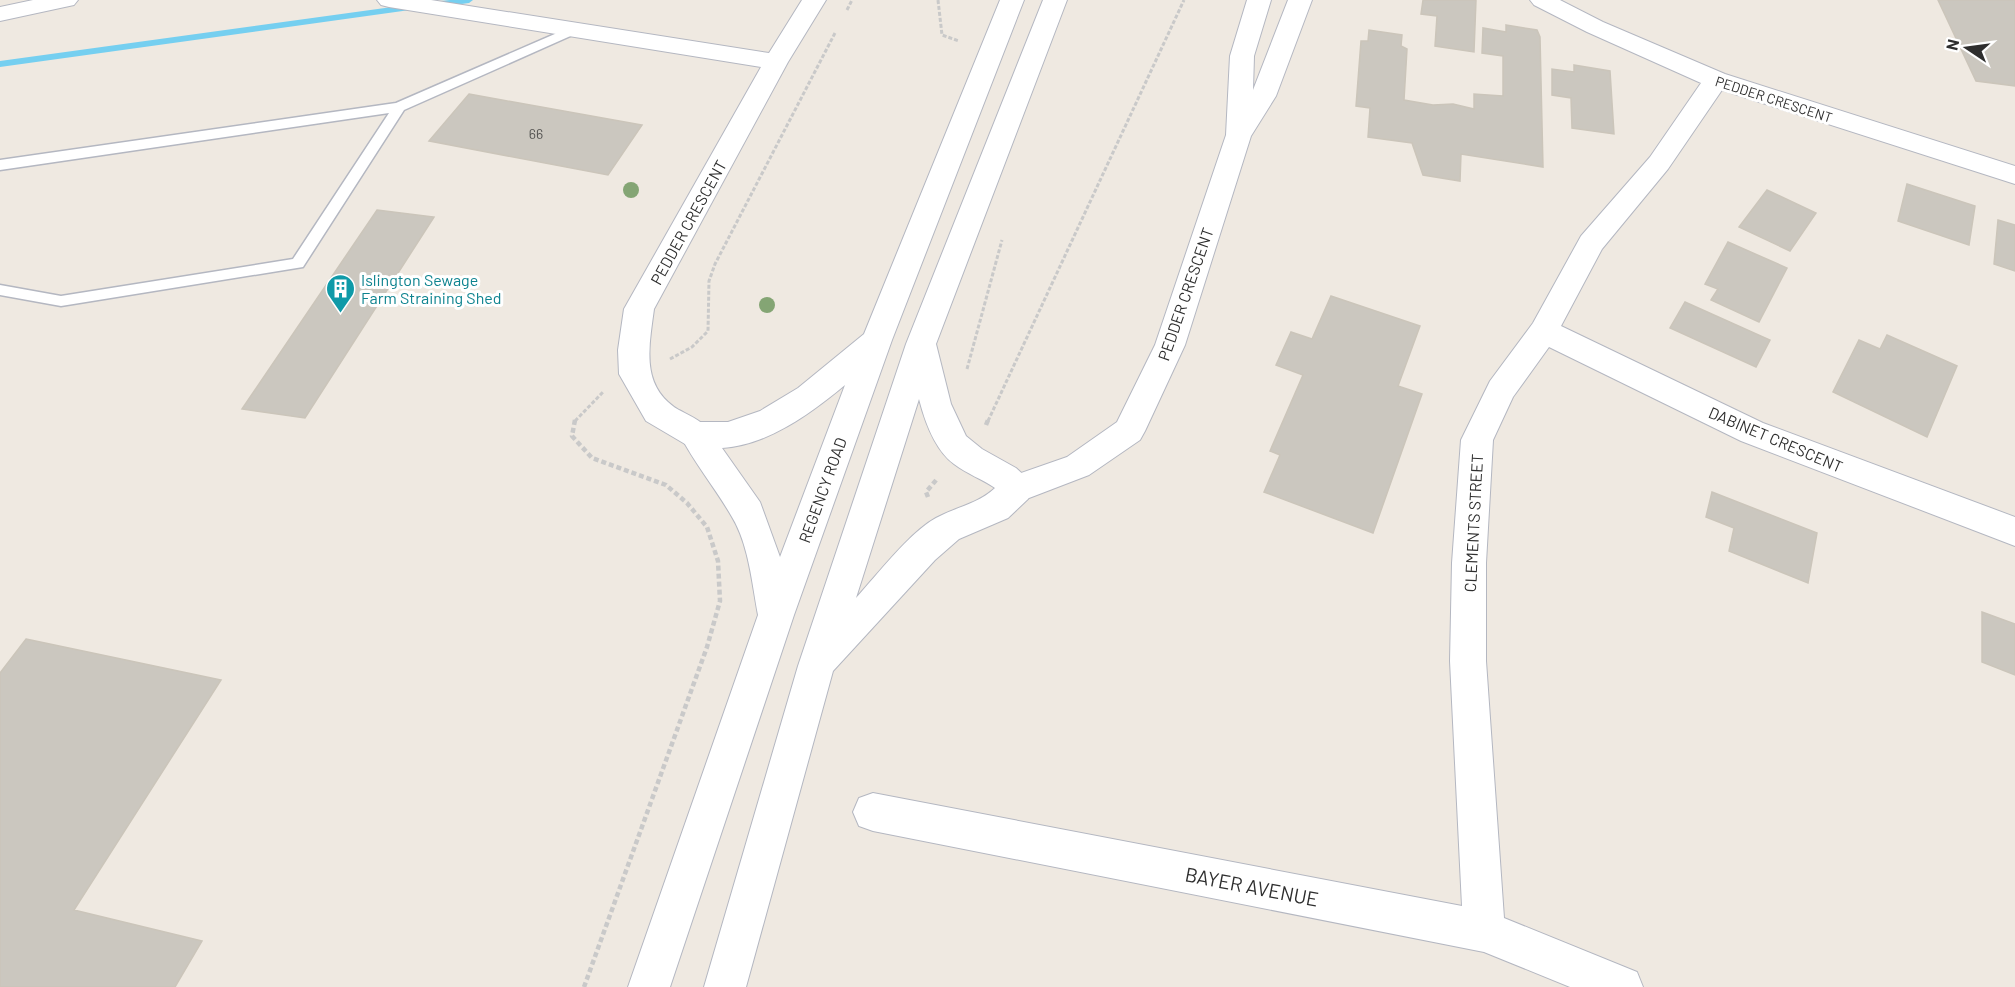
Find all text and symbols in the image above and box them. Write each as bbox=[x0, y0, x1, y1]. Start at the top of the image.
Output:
north arrow bbox=[1937, 18, 1997, 78]
text: N bbox=[1941, 37, 1962, 52]
street label: PEDDER CRESCENT bbox=[1713, 72, 1835, 126]
house number: 66 bbox=[529, 125, 543, 142]
street label: PEDDER CRESCENT bbox=[646, 156, 730, 288]
street label: PEDDER CRESCENT bbox=[1153, 225, 1217, 363]
place label: Islington Sewage Farm Straining Shed bbox=[361, 270, 501, 307]
building icon: Islington Sewage Farm Straining Shed bbox=[324, 272, 356, 314]
street label: DABINET CRESCENT bbox=[1706, 402, 1846, 476]
street label: REGENCY ROAD bbox=[794, 435, 850, 545]
street label: CLEMENTS STREET bbox=[1460, 453, 1486, 593]
street label: BAYER AVENUE bbox=[1183, 861, 1321, 911]

